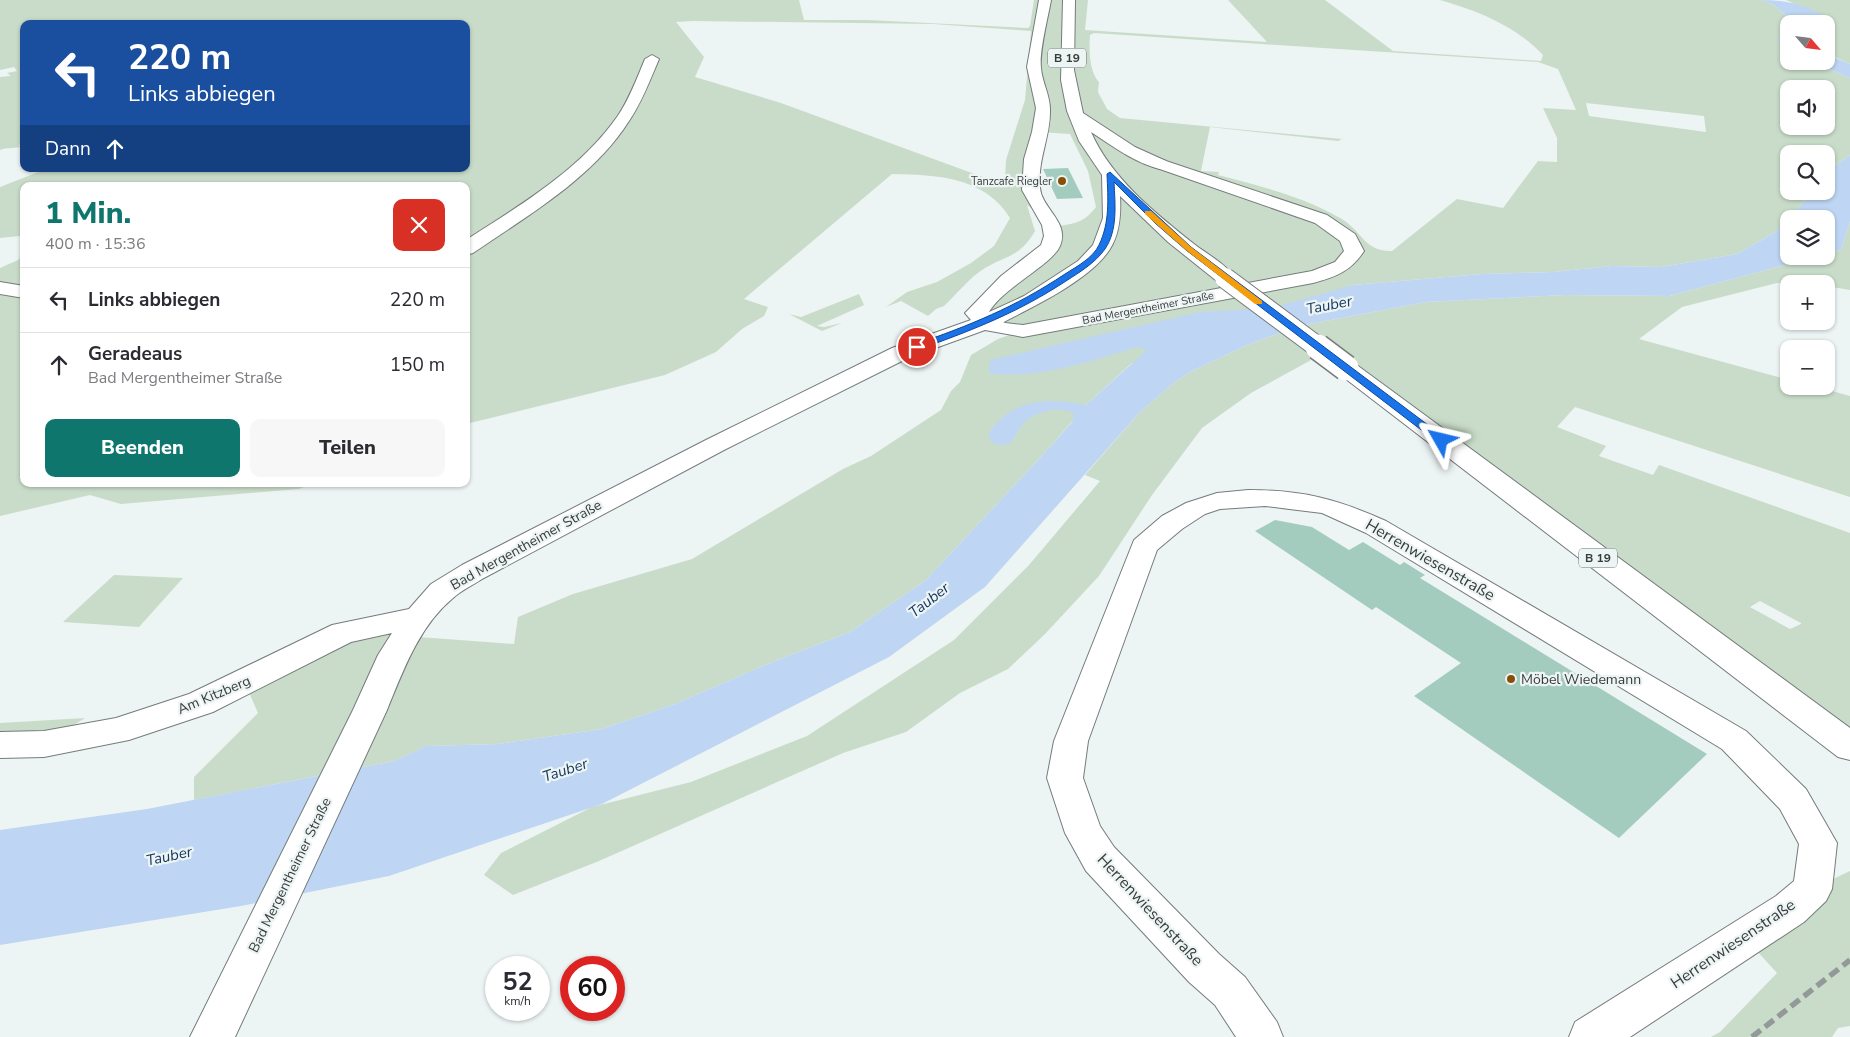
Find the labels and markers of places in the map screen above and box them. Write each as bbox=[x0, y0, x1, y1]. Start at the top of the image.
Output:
place label: Tanzcafe Riegler bbox=[971, 174, 1052, 189]
marker: Tanzcafe Riegler bbox=[1056, 175, 1068, 187]
pin bbox=[896, 326, 938, 368]
place label: Möbel Wiedemann bbox=[1521, 670, 1641, 689]
marker: Möbel Wiedemann bbox=[1505, 673, 1517, 685]

